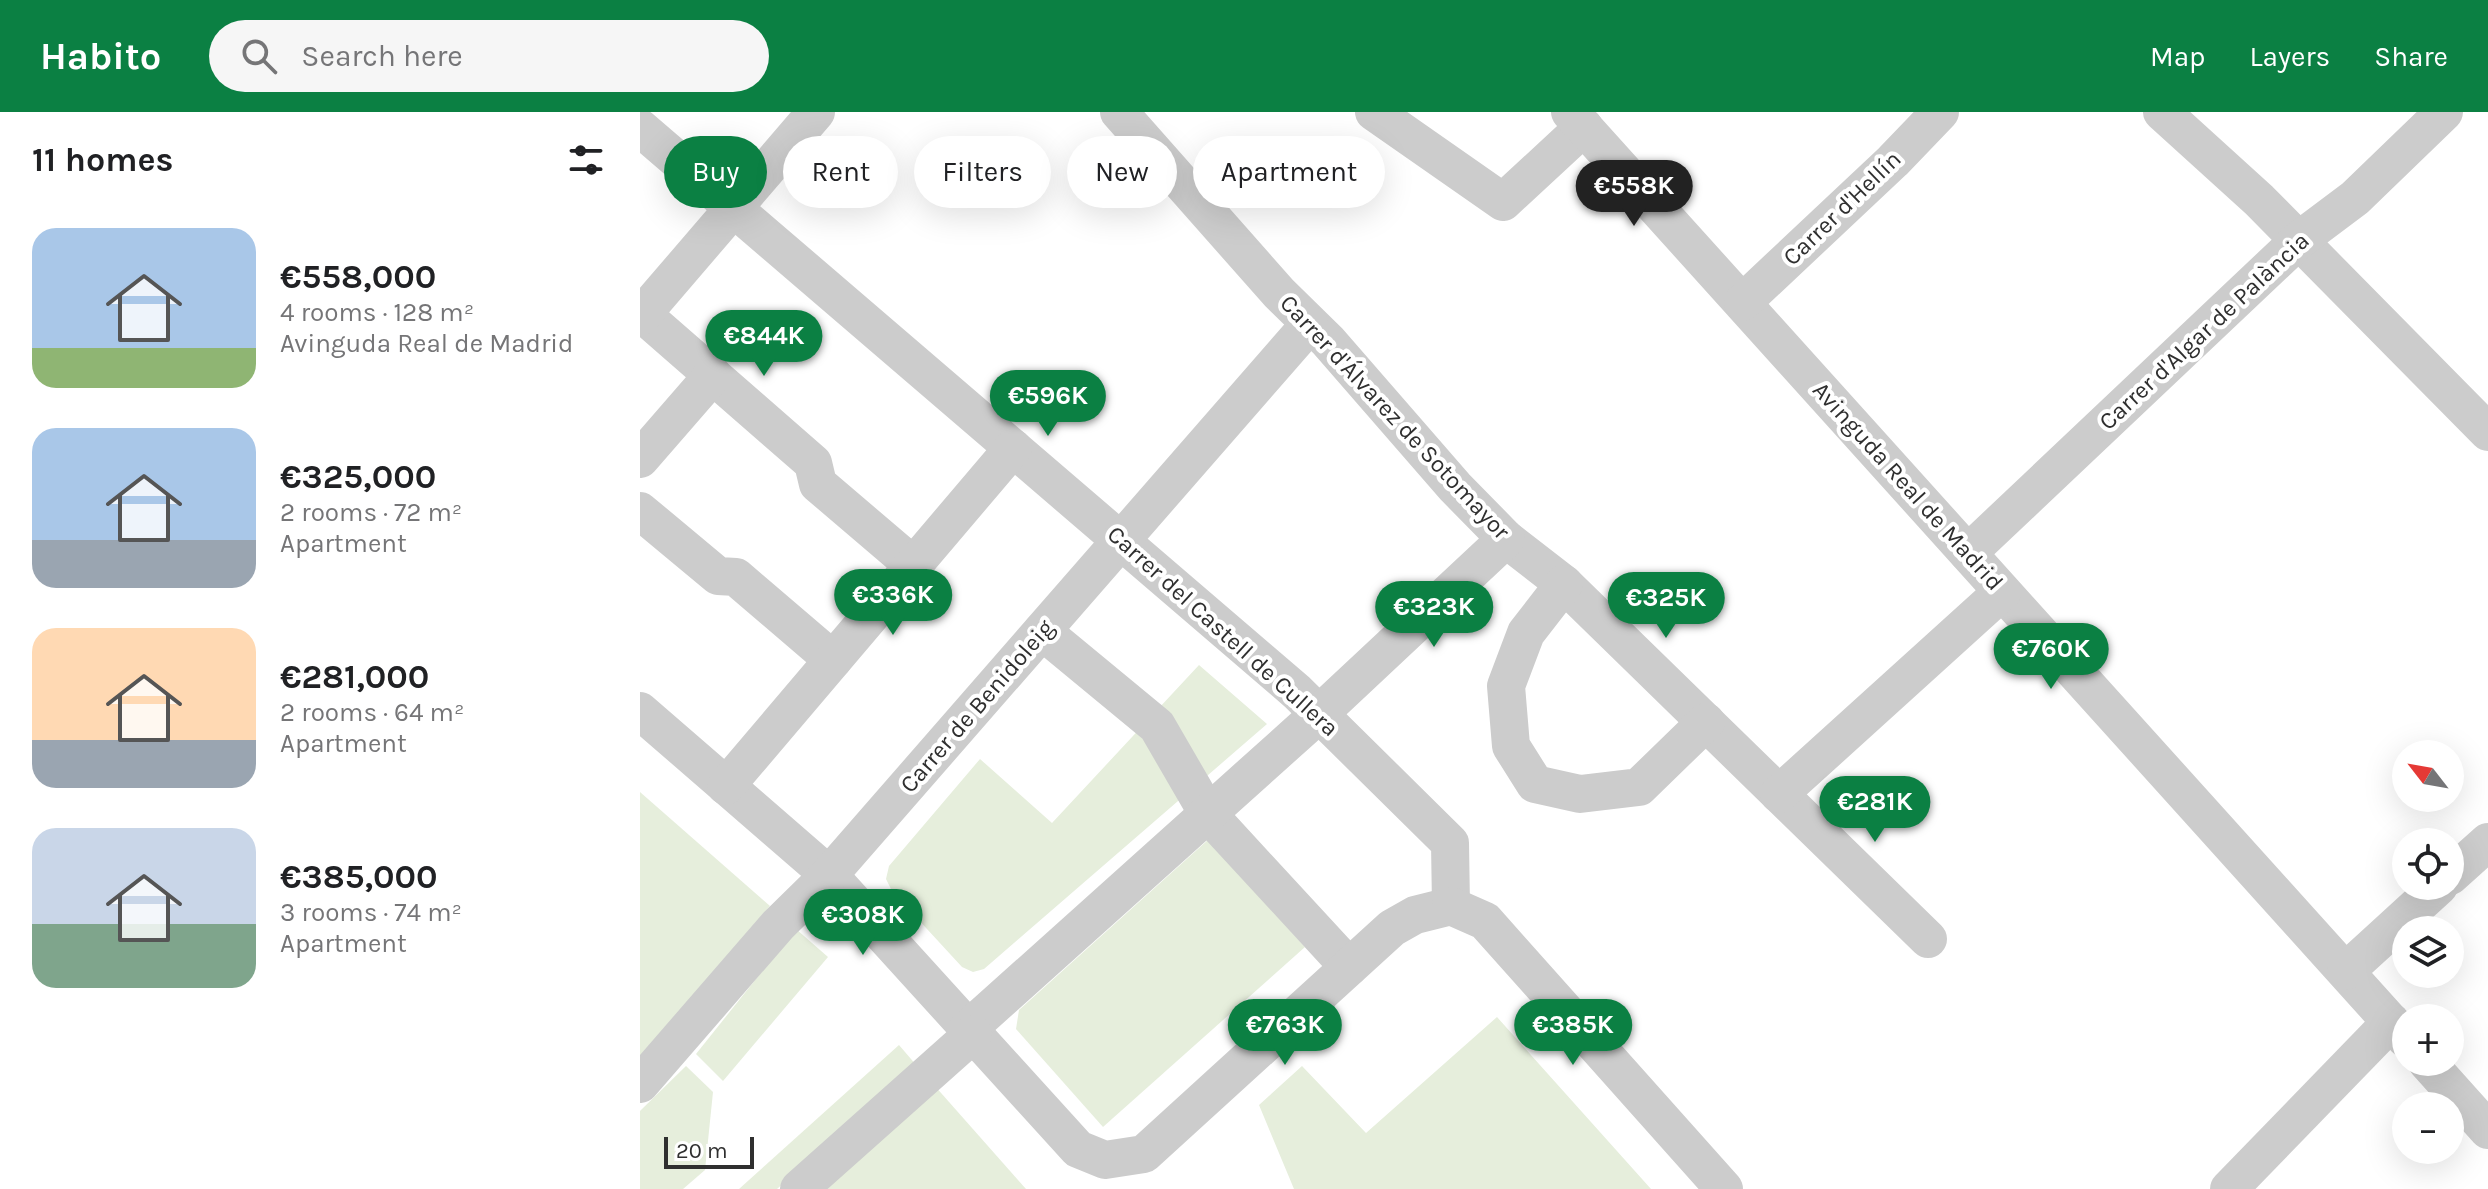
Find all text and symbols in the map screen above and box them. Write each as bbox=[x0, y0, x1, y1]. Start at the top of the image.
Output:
search box bbox=[209, 20, 769, 92]
text: Habito bbox=[40, 34, 161, 79]
icon: search bbox=[237, 34, 281, 78]
text: Search here bbox=[301, 38, 463, 74]
text: Map bbox=[2150, 40, 2205, 73]
text: Layers bbox=[2249, 40, 2330, 73]
text: Share bbox=[2374, 40, 2448, 73]
chip: Buy bbox=[664, 136, 767, 208]
chip: Rent bbox=[783, 136, 898, 208]
chip: Filters bbox=[914, 136, 1051, 208]
chip: New bbox=[1067, 136, 1177, 208]
chip: Apartment bbox=[1193, 136, 1385, 208]
icon: filters bbox=[564, 138, 608, 182]
text: 11 homes bbox=[32, 140, 174, 180]
street label: Carrer d'Hellín bbox=[1777, 145, 1907, 271]
pin: €558K bbox=[1578, 160, 1690, 228]
text: €558K bbox=[1594, 170, 1674, 201]
street label: Carrer d'Algar de Palància bbox=[2093, 226, 2315, 436]
text: €558,000 bbox=[280, 257, 436, 297]
icon: home bbox=[96, 260, 192, 356]
street label: Carrer d'Álvarez de Sotomayor bbox=[1274, 288, 1517, 545]
text: 4 rooms · 128 m² bbox=[280, 297, 474, 328]
pin: €844K bbox=[708, 310, 820, 378]
text: €844K bbox=[723, 320, 805, 351]
text: Avinguda Real de Madrid bbox=[280, 328, 573, 359]
pin: €596K bbox=[992, 370, 1104, 438]
street label: Avinguda Real de Madrid bbox=[1807, 376, 2009, 596]
text: €596K bbox=[1008, 380, 1088, 411]
text: €325,000 bbox=[280, 457, 436, 497]
icon: home bbox=[96, 460, 192, 556]
text: 2 rooms · 72 m² bbox=[280, 497, 462, 528]
street label: Carrer del Castell de Cullera bbox=[1102, 520, 1344, 742]
text: Apartment bbox=[280, 528, 407, 559]
pin: €336K bbox=[837, 569, 949, 637]
pin: €325K bbox=[1610, 572, 1722, 640]
text: €336K bbox=[852, 579, 934, 610]
pin: €323K bbox=[1378, 581, 1490, 649]
text: €325K bbox=[1626, 582, 1706, 613]
text: €323K bbox=[1393, 591, 1475, 622]
street label: Carrer de Benidoleig bbox=[894, 613, 1060, 798]
pin: €760K bbox=[1995, 623, 2107, 691]
text: €760K bbox=[2012, 633, 2090, 664]
text: €281,000 bbox=[280, 657, 429, 697]
icon: home bbox=[96, 660, 192, 756]
text: 2 rooms · 64 m² bbox=[280, 697, 464, 728]
text: Apartment bbox=[280, 728, 407, 759]
north arrow bbox=[2392, 740, 2464, 812]
map controls bbox=[2392, 740, 2464, 1164]
pin: €281K bbox=[1819, 776, 1931, 844]
text: €281K bbox=[1837, 786, 1913, 817]
button: locate bbox=[2392, 828, 2464, 900]
text: €385,000 bbox=[280, 857, 438, 897]
icon: home bbox=[96, 860, 192, 956]
pin: €308K bbox=[807, 889, 919, 957]
text: 3 rooms · 74 m² bbox=[280, 897, 462, 928]
text: €308K bbox=[822, 899, 904, 930]
button: layers bbox=[2392, 916, 2464, 988]
text: Apartment bbox=[280, 928, 407, 959]
pin: €763K bbox=[1229, 999, 1341, 1067]
pin: €385K bbox=[1517, 999, 1629, 1067]
button: + bbox=[2392, 1004, 2464, 1076]
text: €763K bbox=[1246, 1009, 1324, 1040]
text: €385K bbox=[1532, 1009, 1614, 1040]
button: − bbox=[2392, 1092, 2464, 1164]
scale bar bbox=[664, 1133, 754, 1169]
text: 20 m bbox=[676, 1138, 728, 1164]

